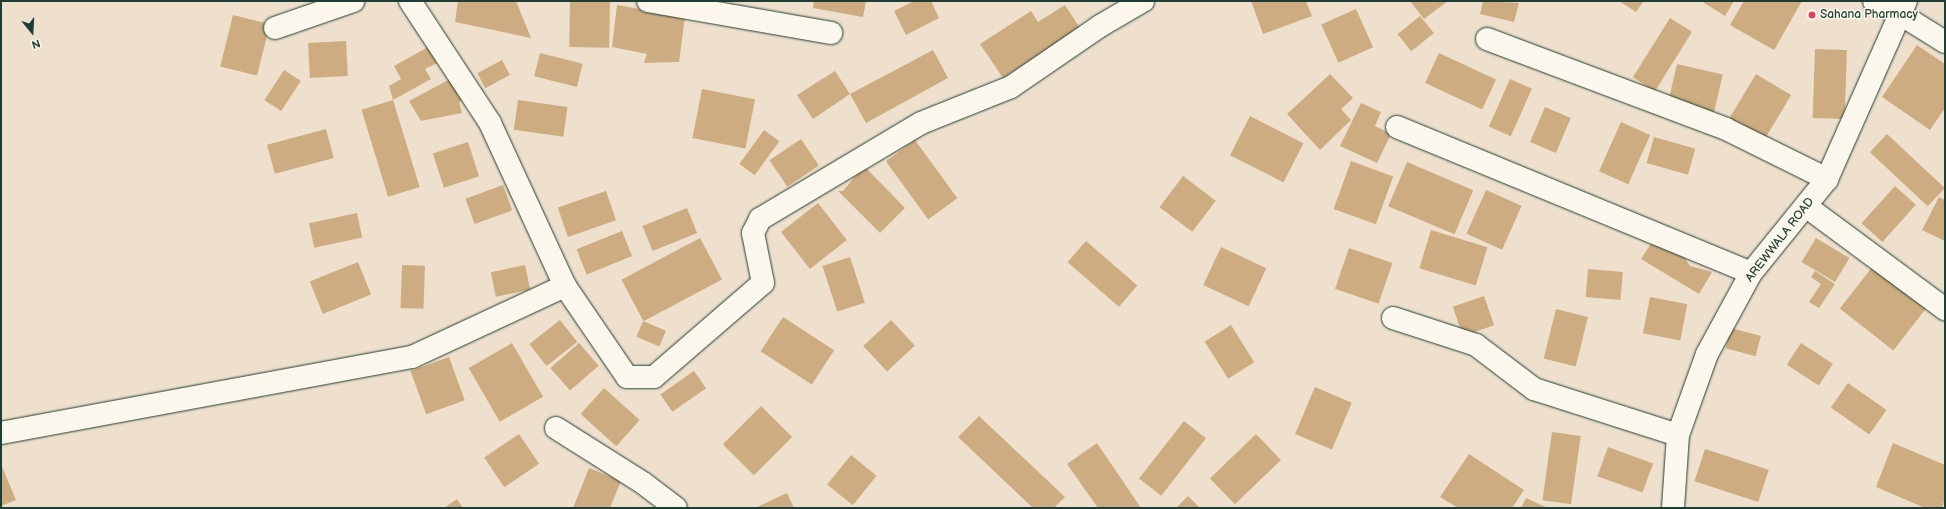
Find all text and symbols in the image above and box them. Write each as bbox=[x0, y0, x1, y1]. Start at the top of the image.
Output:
place label: Sahana Pharmacy bbox=[1820, 8, 1918, 22]
marker: Sahana Pharmacy bbox=[1807, 10, 1817, 20]
north arrow bbox=[12, 12, 52, 52]
text: N bbox=[30, 36, 42, 51]
street label: AREWWALA ROAD bbox=[1743, 195, 1817, 285]

